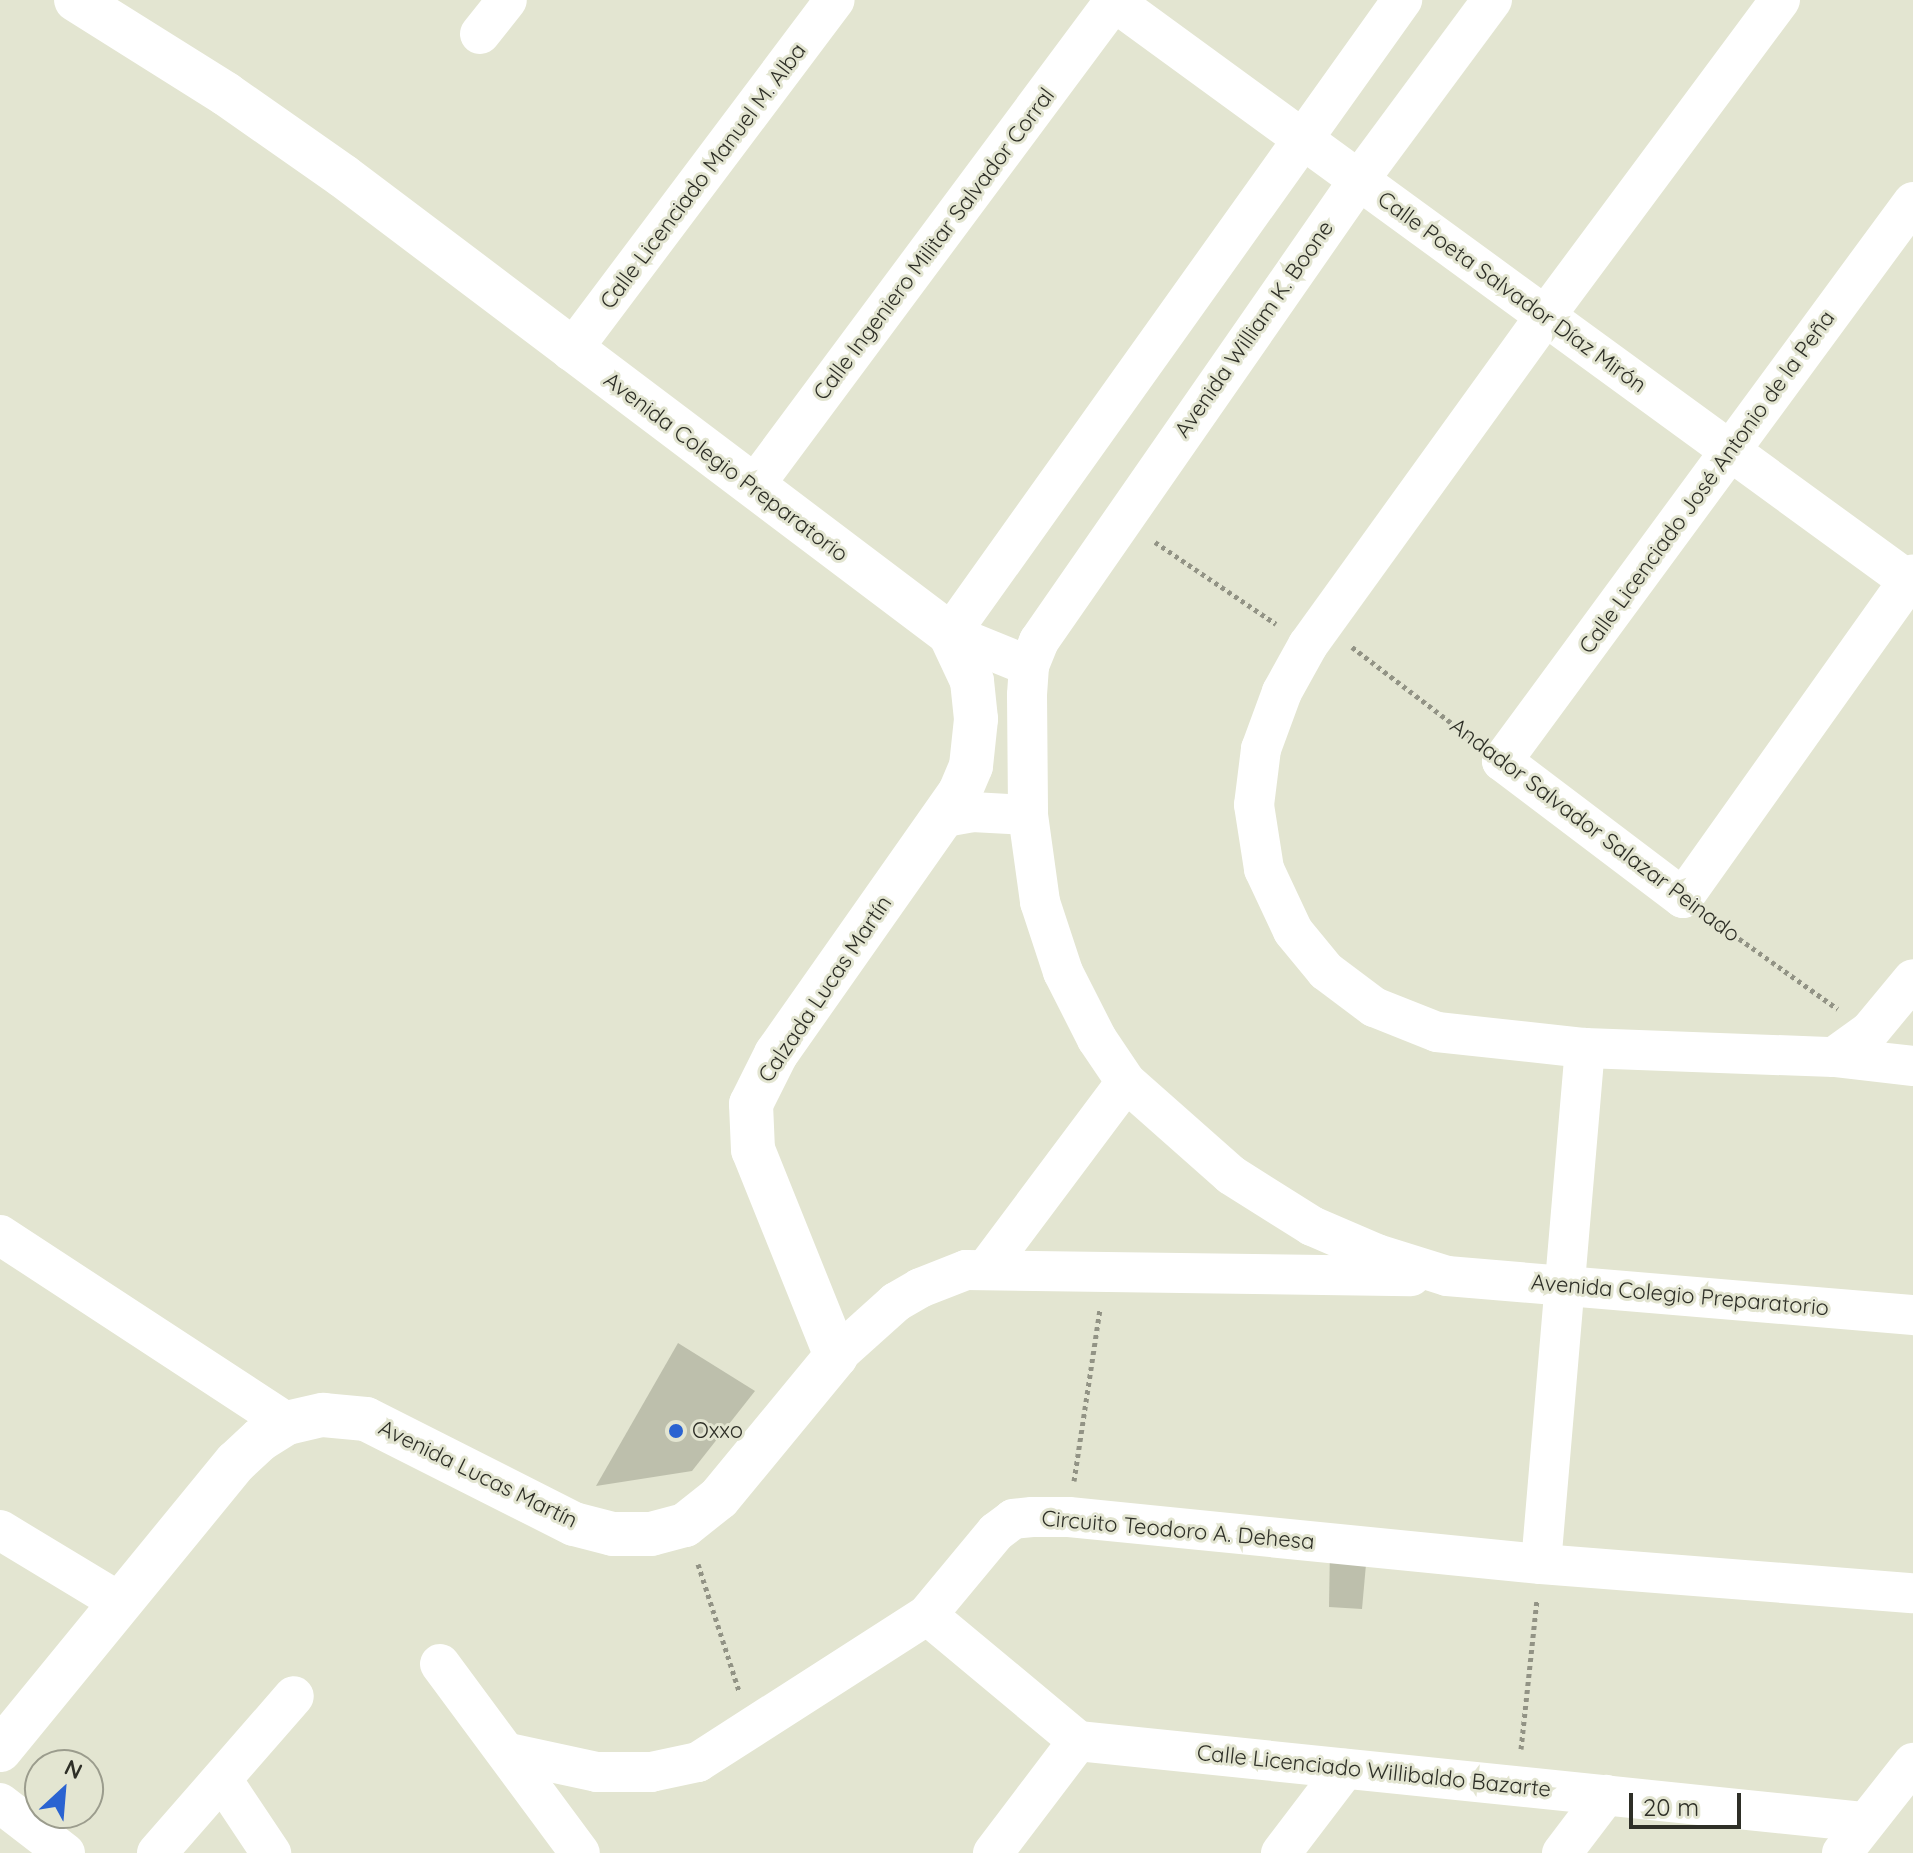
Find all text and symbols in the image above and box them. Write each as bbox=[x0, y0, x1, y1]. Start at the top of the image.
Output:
street label: Calle Licenciado Manuel M. Alba bbox=[595, 38, 811, 314]
street label: Calle Ingeniero Militar Salvador Corral bbox=[808, 83, 1060, 405]
street label: Calle Poeta Salvador Díaz Mirón bbox=[1373, 186, 1651, 398]
street label: Avenida William K. Boone bbox=[1169, 215, 1339, 443]
street label: Calle Licenciado José Antonio de la Peña bbox=[1574, 305, 1840, 659]
street label: Avenida Colegio Preparatorio bbox=[599, 366, 853, 568]
street label: Andador Salvador Salazar Peinado bbox=[1445, 712, 1745, 948]
street label: Calzada Lucas Martín bbox=[753, 891, 897, 1087]
street label: Avenida Colegio Preparatorio bbox=[1530, 1269, 1830, 1321]
street label: Avenida Lucas Martín bbox=[374, 1414, 582, 1534]
place label: Oxxo bbox=[692, 1418, 743, 1444]
marker: Oxxo bbox=[667, 1422, 685, 1440]
street label: Circuito Teodoro A. Dehesa bbox=[1040, 1505, 1316, 1555]
street label: Calle Licenciado Willibaldo Bazarte bbox=[1196, 1739, 1552, 1803]
north arrow bbox=[24, 1749, 104, 1829]
text: N bbox=[60, 1753, 87, 1785]
scale bar bbox=[1633, 1777, 1745, 1827]
text: 20 m bbox=[1643, 1792, 1699, 1822]

